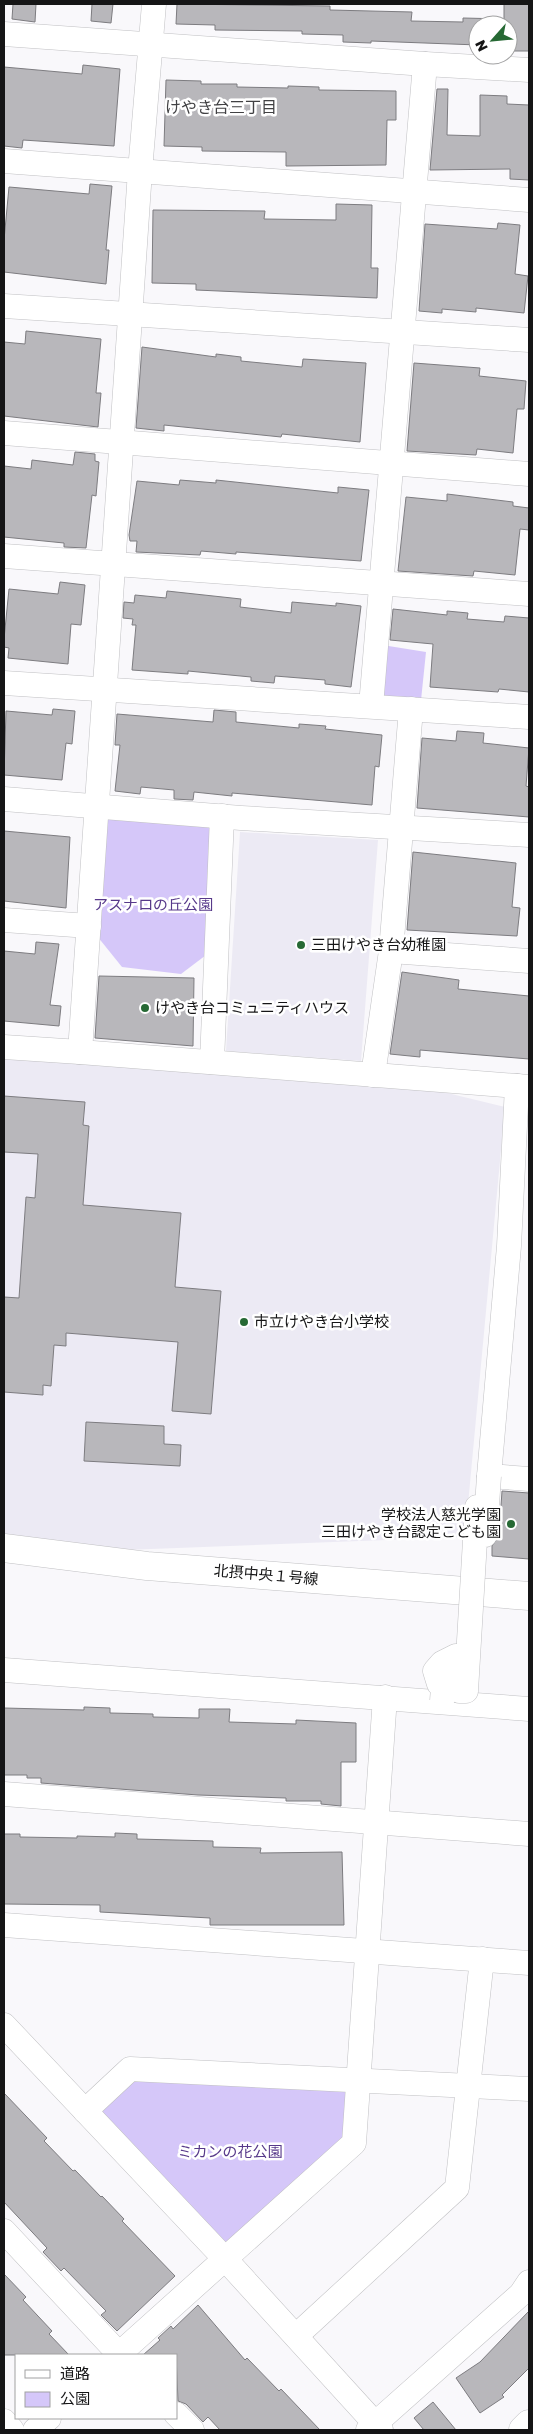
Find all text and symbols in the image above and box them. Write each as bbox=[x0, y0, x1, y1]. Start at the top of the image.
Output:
north arrow bbox=[468, 15, 518, 65]
text: N bbox=[471, 38, 491, 55]
district label: けやき台三丁目 bbox=[165, 97, 277, 117]
park label: アスナロの丘公園 bbox=[93, 895, 213, 913]
place label: 三田けやき台幼稚園 bbox=[311, 935, 446, 953]
marker: 三田けやき台幼稚園 bbox=[295, 939, 307, 951]
place label: けやき台コミュニティハウス bbox=[155, 998, 349, 1016]
marker: けやき台コミュニティハウス bbox=[139, 1002, 151, 1014]
place label: 市立けやき台小学校 bbox=[254, 1312, 389, 1330]
marker: 市立けやき台小学校 bbox=[238, 1316, 250, 1328]
place label: 学校法人慈光学園 三田けやき台認定こども園 bbox=[321, 1505, 501, 1540]
marker: 学校法人慈光学園 三田けやき台認定こども園 bbox=[505, 1518, 517, 1530]
street label: 北摂中央１号線 bbox=[213, 1560, 319, 1588]
park label: ミカンの花公園 bbox=[177, 2142, 283, 2160]
legend bbox=[15, 2354, 178, 2419]
text: 道路 bbox=[60, 2364, 90, 2382]
text: 公園 bbox=[60, 2389, 90, 2407]

